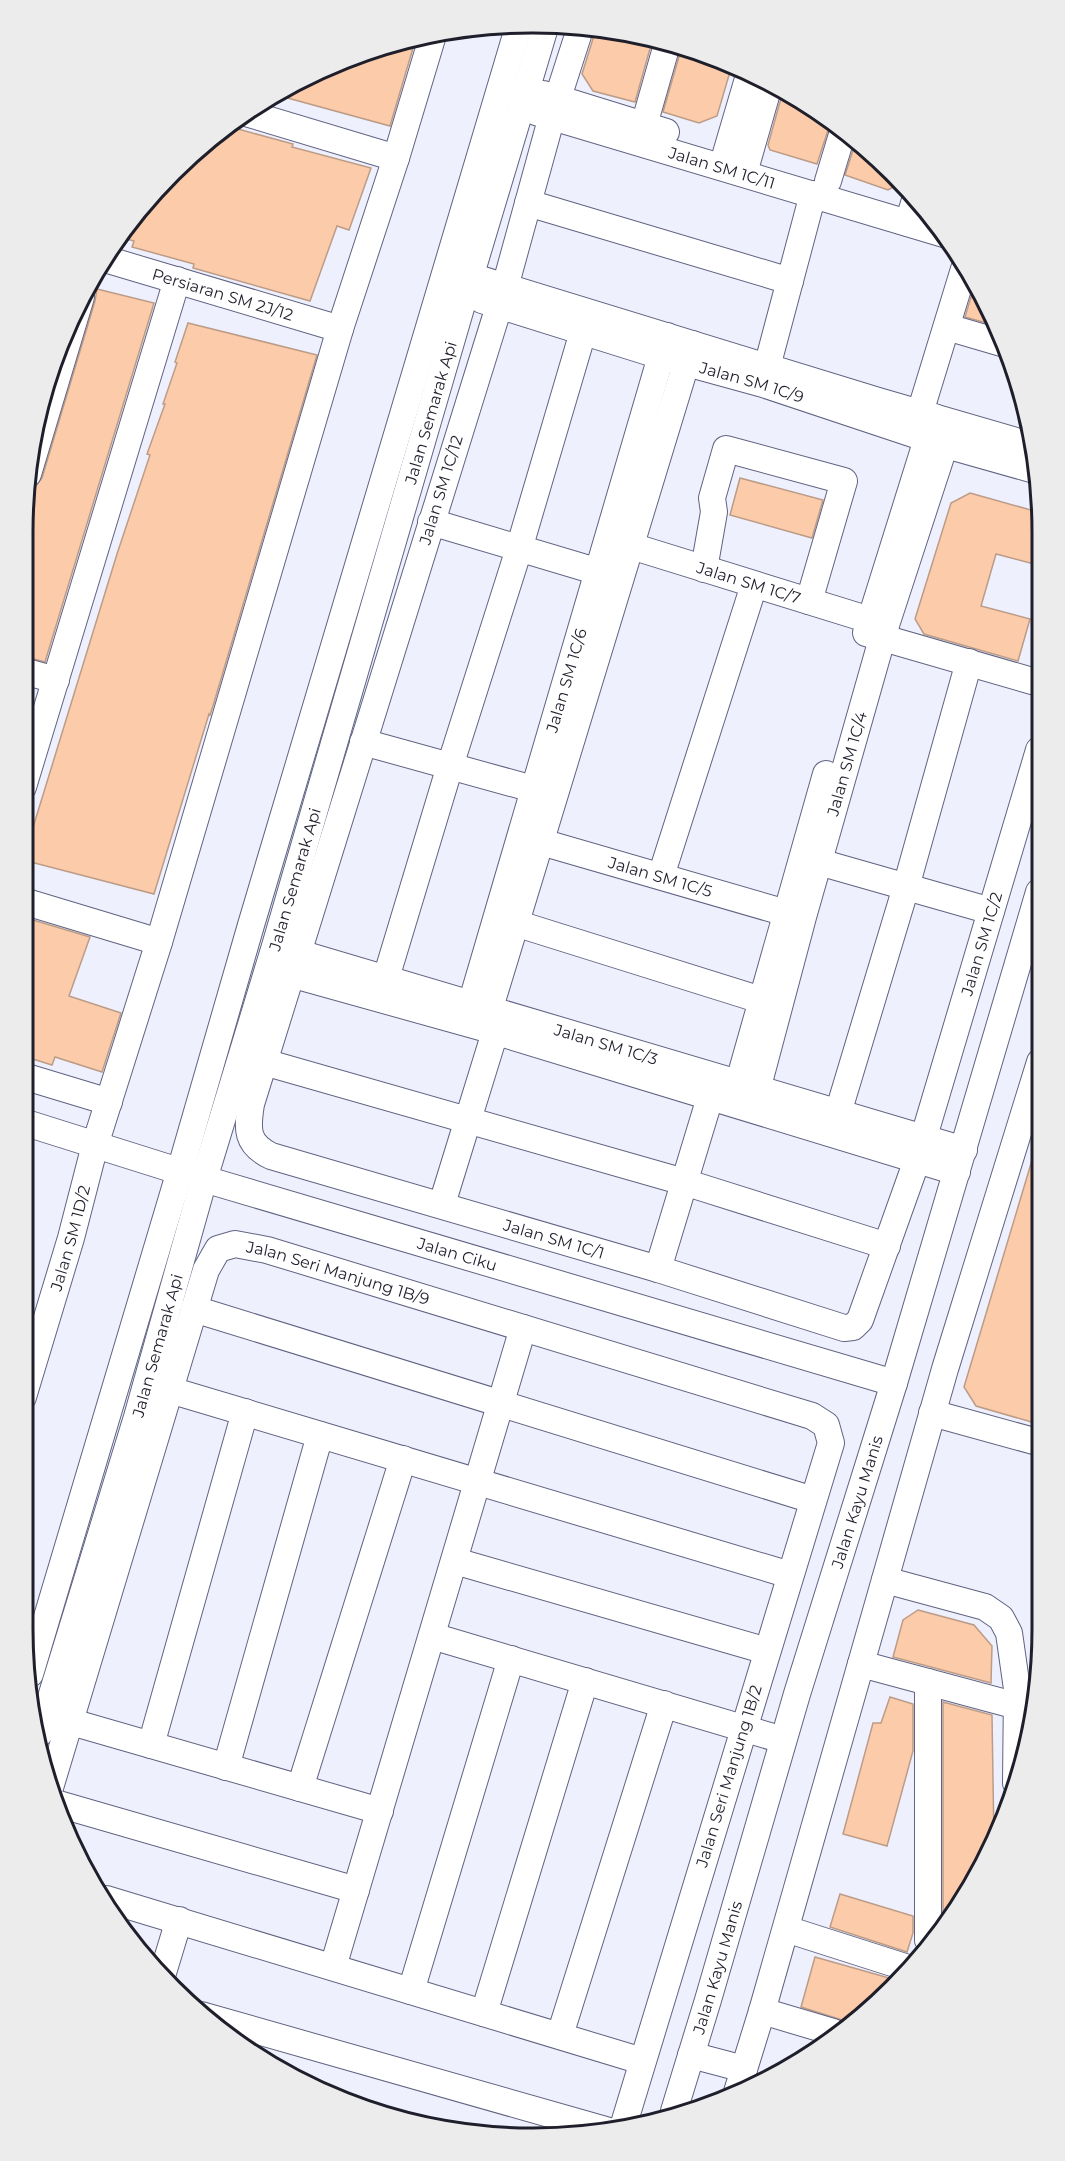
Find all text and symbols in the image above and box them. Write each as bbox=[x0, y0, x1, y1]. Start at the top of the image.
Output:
street label: Jalan SM 1C/11 bbox=[665, 142, 777, 192]
street label: Persiaran SM 2J/12 bbox=[150, 264, 296, 324]
street label: Jalan Semarak Api bbox=[400, 339, 460, 487]
street label: Jalan SM 1C/9 bbox=[697, 357, 806, 406]
street label: Jalan SM 1C/12 bbox=[415, 433, 467, 548]
street label: Jalan SM 1C/7 bbox=[693, 557, 803, 607]
street label: Jalan SM 1C/6 bbox=[542, 626, 590, 735]
street label: Jalan SM 1C/4 bbox=[822, 709, 871, 819]
street label: Jalan Semarak Api bbox=[264, 806, 324, 954]
street label: Jalan SM 1C/5 bbox=[605, 852, 715, 901]
street label: Jalan SM 1C/2 bbox=[957, 890, 1006, 999]
street label: Jalan SM 1C/3 bbox=[551, 1019, 660, 1068]
street label: Jalan SM 1D/2 bbox=[46, 1183, 94, 1294]
street label: Jalan SM 1C/1 bbox=[500, 1215, 607, 1262]
street label: Jalan Ciku bbox=[414, 1233, 499, 1275]
street label: Jalan Seri Manjung 1B/9 bbox=[244, 1237, 432, 1308]
street label: Jalan Semarak Api bbox=[128, 1272, 186, 1420]
street label: Jalan Kayu Manis bbox=[827, 1433, 887, 1572]
street label: Jalan Seri Manjung 1B/2 bbox=[692, 1683, 766, 1870]
street label: Jalan Kayu Manis bbox=[688, 1898, 746, 2037]

